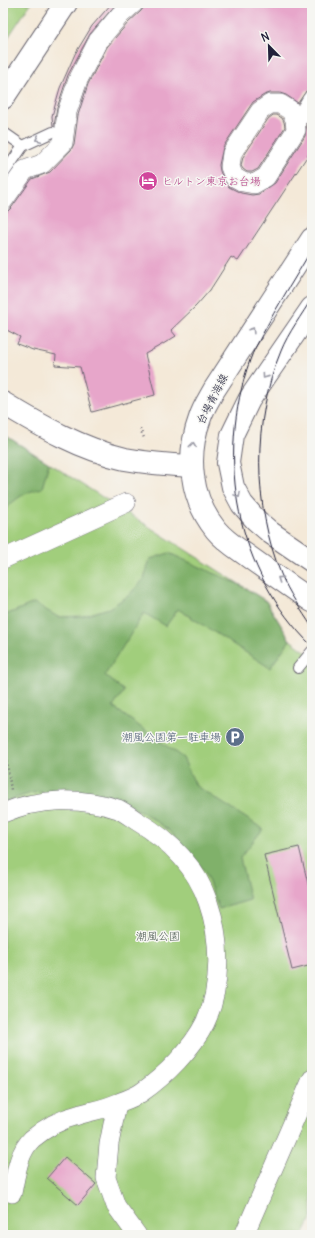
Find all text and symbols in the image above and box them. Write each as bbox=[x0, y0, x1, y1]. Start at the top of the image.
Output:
north arrow bbox=[249, 26, 289, 66]
text: N bbox=[259, 29, 271, 45]
one-way arrow bbox=[35, 134, 42, 142]
hotel icon: ヒルトン東京お台場 bbox=[137, 170, 159, 192]
place label: ヒルトン東京お台場 bbox=[162, 174, 261, 188]
one-way arrow bbox=[247, 327, 255, 334]
street label: 台場青海線 bbox=[193, 371, 231, 427]
one-way arrow bbox=[262, 372, 270, 379]
one-way arrow bbox=[188, 441, 197, 448]
one-way arrow bbox=[233, 491, 240, 499]
one-way arrow bbox=[277, 576, 284, 584]
parking icon: 潮風公園第一駐車場 bbox=[224, 726, 246, 748]
place label: 潮風公園第一駐車場 bbox=[122, 730, 221, 744]
park label: 潮風公園 bbox=[136, 929, 180, 943]

